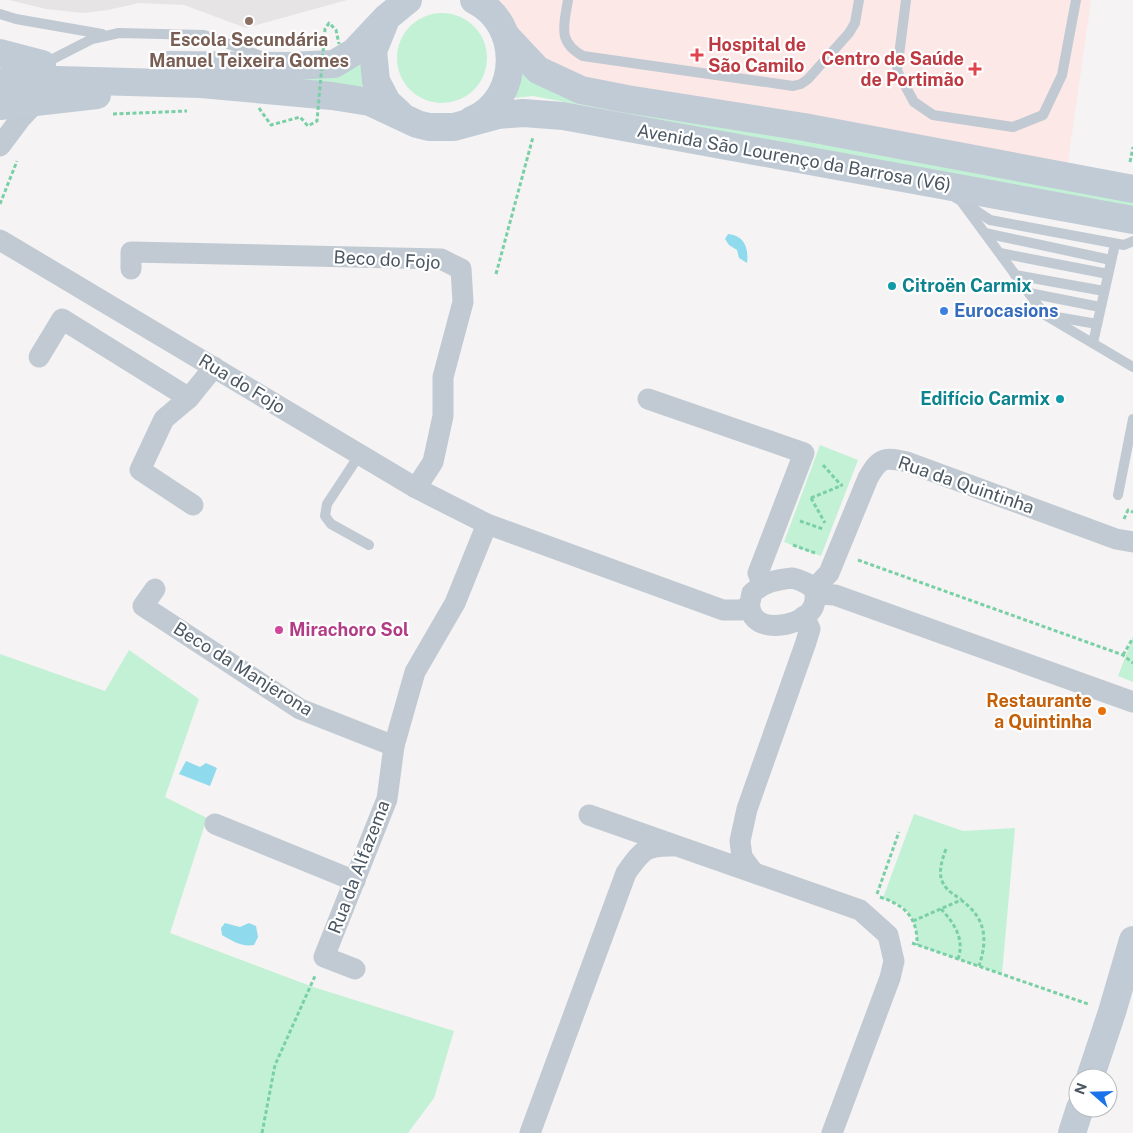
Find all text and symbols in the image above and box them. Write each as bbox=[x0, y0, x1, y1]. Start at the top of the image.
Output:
marker: Escola Secundária Manuel Teixeira Gomes bbox=[243, 15, 255, 27]
place label: Escola Secundária Manuel Teixeira Gomes bbox=[149, 29, 349, 71]
place label: Hospital de São Camilo bbox=[708, 34, 806, 76]
marker: Hospital de São Camilo bbox=[690, 48, 704, 62]
place label: Centro de Saúde de Portimão bbox=[821, 48, 964, 90]
marker: Centro de Saúde de Portimão bbox=[968, 62, 982, 76]
street label: Avenida São Lourenço da Barrosa (V6) bbox=[636, 120, 953, 195]
street label: Beco do Fojo bbox=[333, 246, 441, 273]
place label: Citroën Carmix bbox=[902, 275, 1032, 296]
marker: Citroën Carmix bbox=[886, 280, 898, 292]
place label: Eurocasions bbox=[954, 300, 1058, 321]
marker: Eurocasions bbox=[938, 305, 950, 317]
street label: Rua do Fojo bbox=[195, 350, 289, 418]
place label: Edifício Carmix bbox=[920, 388, 1050, 409]
marker: Edifício Carmix bbox=[1054, 393, 1066, 405]
street label: Rua da Quintinha bbox=[895, 451, 1037, 518]
street label: Beco da Manjerona bbox=[170, 617, 317, 720]
place label: Mirachoro Sol bbox=[289, 619, 409, 640]
marker: Mirachoro Sol bbox=[273, 624, 285, 636]
place label: Restaurante a Quintinha bbox=[986, 690, 1092, 732]
marker: Restaurante a Quintinha bbox=[1096, 705, 1108, 717]
street label: Rua da Alfazema bbox=[323, 797, 394, 936]
north arrow bbox=[1068, 1068, 1118, 1118]
text: N bbox=[1071, 1081, 1090, 1096]

